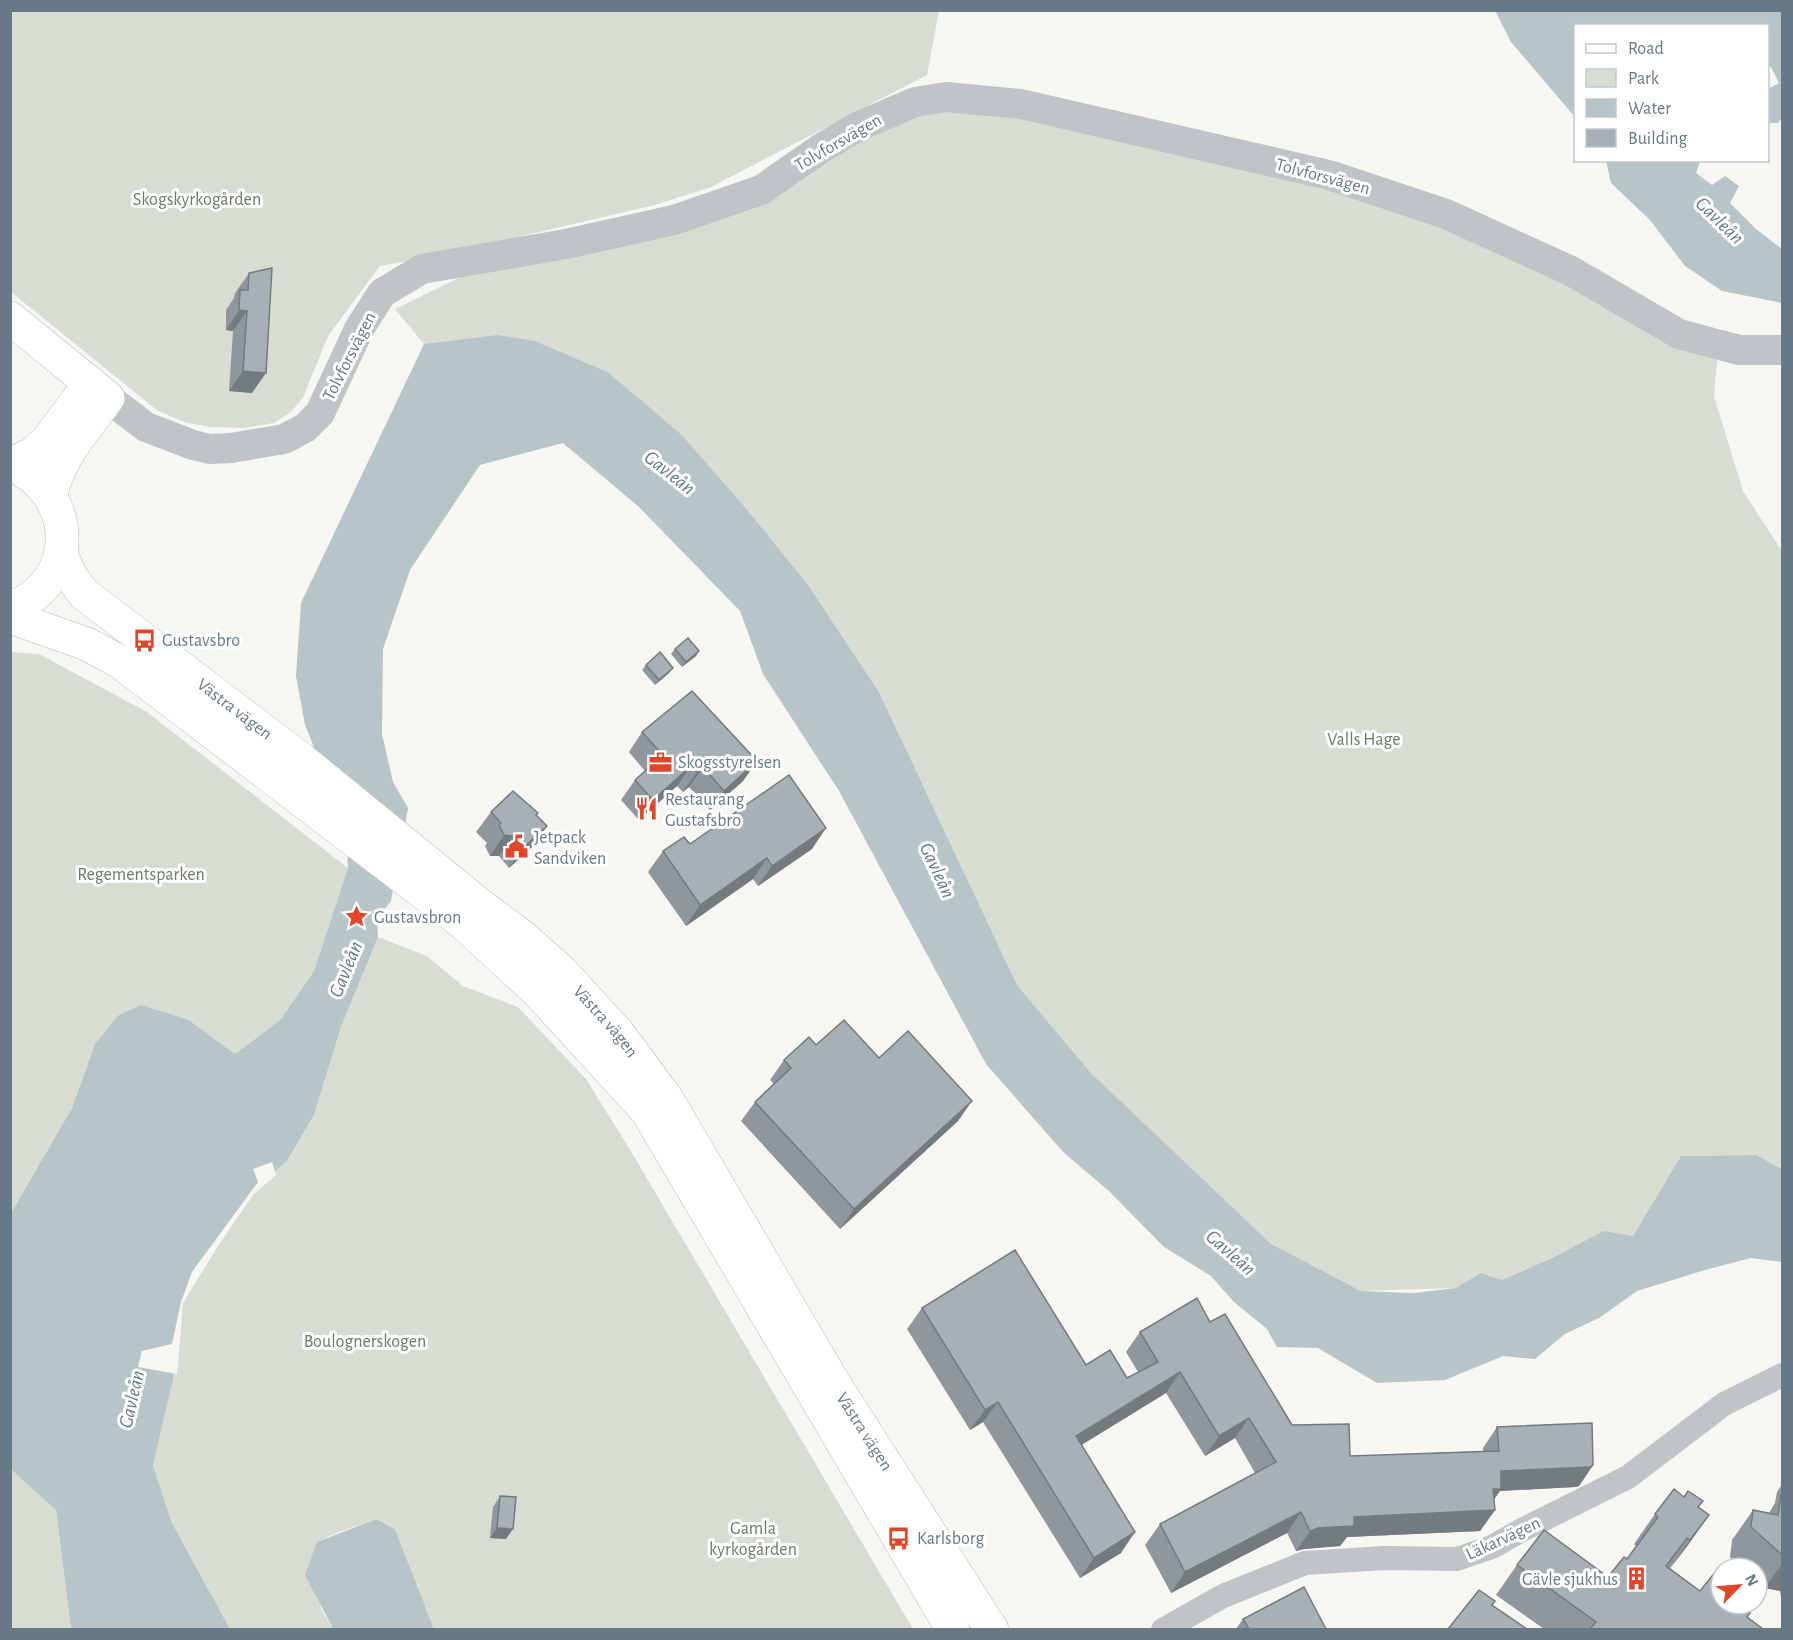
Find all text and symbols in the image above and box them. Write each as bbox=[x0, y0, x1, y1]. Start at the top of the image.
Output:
legend bbox=[1574, 24, 1769, 162]
text: Road bbox=[1628, 40, 1664, 58]
text: Park bbox=[1628, 70, 1660, 88]
text: Water bbox=[1628, 100, 1671, 118]
street label: Tolvforsvägen bbox=[792, 111, 885, 175]
text: Building bbox=[1628, 130, 1688, 148]
street label: Tolvforsvägen bbox=[1274, 156, 1372, 198]
park label: Skogskyrkogården bbox=[133, 191, 261, 209]
water label: Gavleån bbox=[1691, 193, 1747, 248]
street label: Tolvforsvägen bbox=[320, 309, 380, 404]
water label: Gavleån bbox=[640, 447, 698, 499]
bus stop icon: Gustavsbro bbox=[131, 627, 157, 653]
place label: Gustavsbro bbox=[162, 632, 240, 650]
street label: Västra vägen bbox=[193, 675, 275, 744]
park label: Valls Hage bbox=[1327, 731, 1401, 749]
office icon: Skogsstyrelsen bbox=[647, 749, 673, 775]
place label: Skogsstyrelsen bbox=[678, 754, 781, 772]
place label: Restaurang Gustafsbro bbox=[665, 791, 744, 830]
restaurant icon: Restaurang Gustafsbro bbox=[634, 796, 660, 822]
place label: Jetpack Sandviken bbox=[534, 829, 606, 868]
public building icon: Jetpack Sandviken bbox=[503, 834, 529, 860]
water label: Gavleån bbox=[916, 840, 958, 901]
park label: Regementsparken bbox=[77, 866, 205, 884]
place icon: Gustavsbron bbox=[343, 904, 369, 930]
place label: Gustavsbron bbox=[374, 909, 461, 927]
water label: Gavleån bbox=[326, 939, 366, 1000]
street label: Västra vägen bbox=[569, 982, 641, 1061]
water label: Gavleån bbox=[1202, 1226, 1259, 1279]
park label: Boulognerskogen bbox=[304, 1333, 426, 1351]
water label: Gavleån bbox=[116, 1369, 148, 1430]
street label: Västra vägen bbox=[832, 1390, 896, 1474]
street label: Läkarvägen bbox=[1463, 1514, 1543, 1564]
park label: Gamla kyrkogården bbox=[709, 1520, 797, 1559]
bus stop icon: Karlsborg bbox=[886, 1525, 912, 1551]
place label: Karlsborg bbox=[917, 1530, 984, 1548]
north arrow bbox=[1709, 1556, 1769, 1616]
building icon: Gävle sjukhus bbox=[1623, 1566, 1649, 1592]
place label: Gävle sjukhus bbox=[1522, 1571, 1618, 1589]
text: N bbox=[1742, 1572, 1761, 1589]

